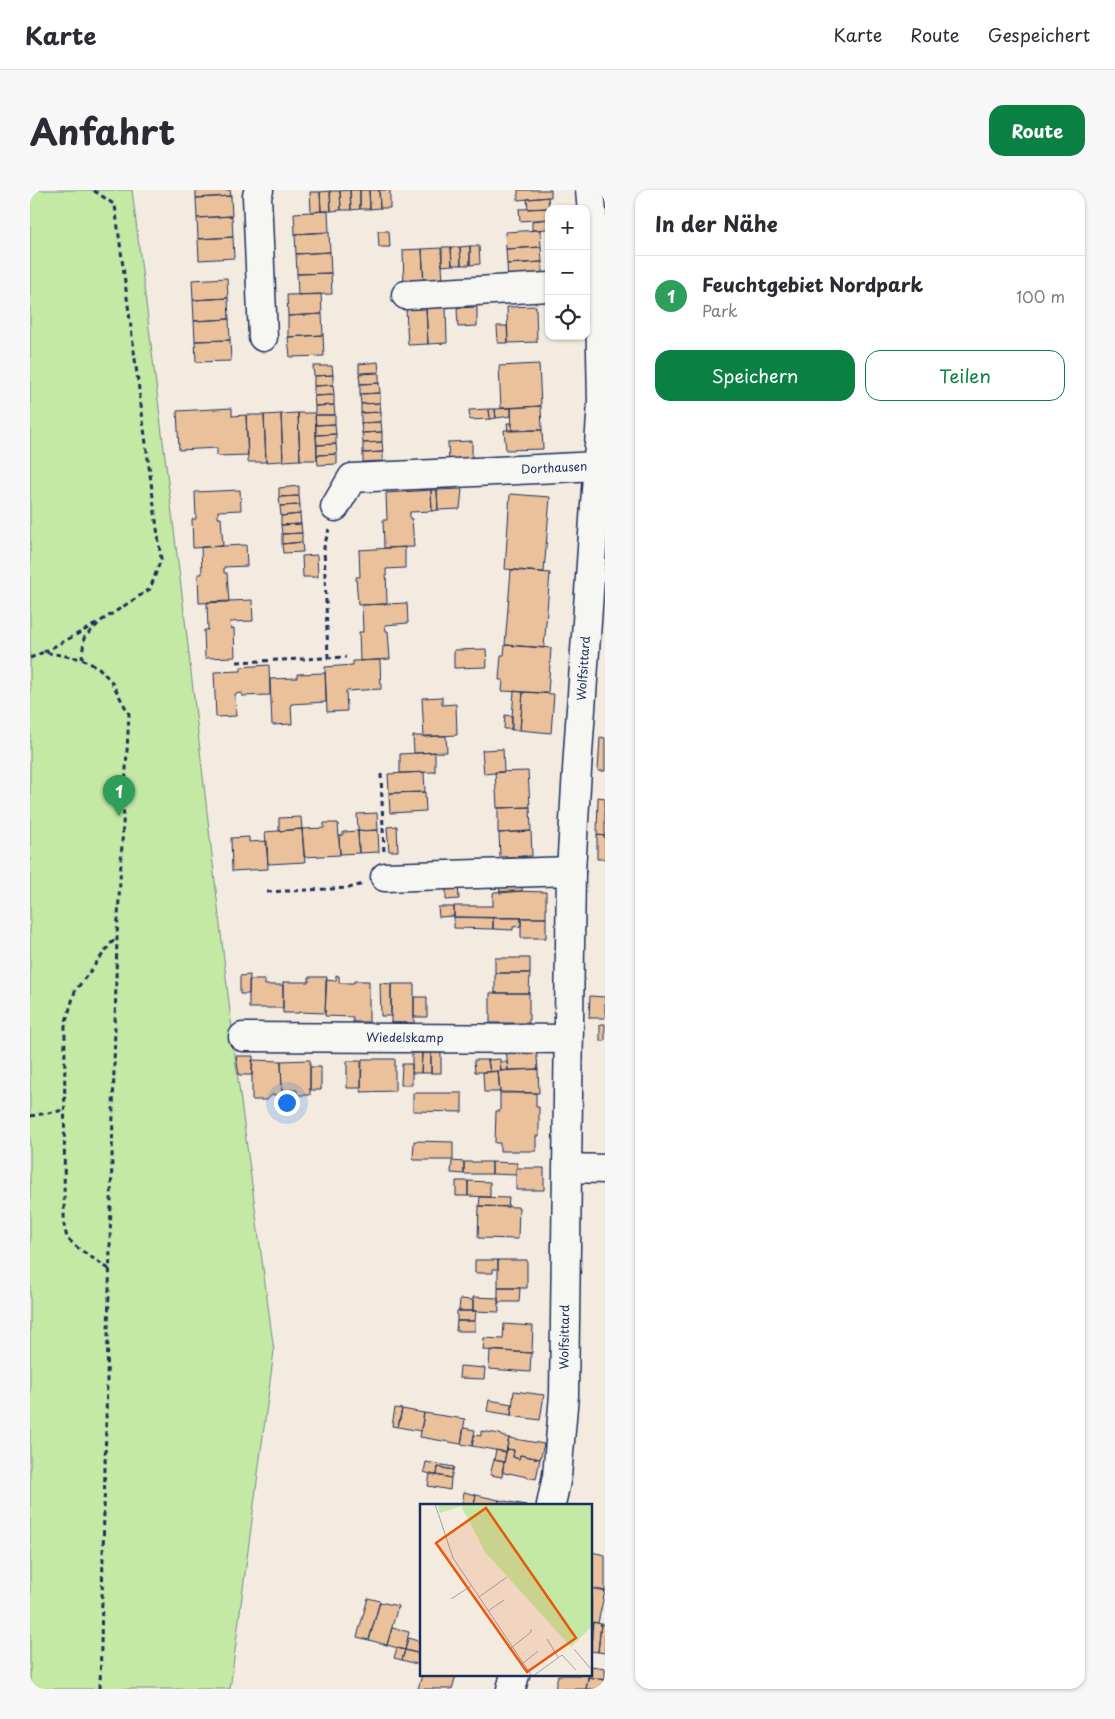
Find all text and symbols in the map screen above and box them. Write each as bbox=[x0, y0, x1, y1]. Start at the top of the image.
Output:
text: Karte bbox=[25, 17, 97, 53]
text: Karte bbox=[834, 21, 882, 48]
text: Route bbox=[910, 21, 960, 48]
text: Gespeichert bbox=[988, 21, 1090, 48]
text: Anfahrt bbox=[30, 104, 175, 157]
button: Route bbox=[989, 105, 1085, 156]
map controls bbox=[545, 205, 590, 340]
button: + bbox=[545, 205, 590, 250]
text: In der Nähe bbox=[655, 207, 777, 239]
button: − bbox=[545, 250, 590, 295]
text: Feuchtgebiet Nordpark bbox=[702, 270, 923, 298]
text: 1 bbox=[667, 284, 675, 308]
text: 100 m bbox=[1016, 284, 1065, 308]
button: locate bbox=[545, 295, 590, 340]
text: Park bbox=[702, 298, 738, 322]
button: Speichern bbox=[655, 350, 855, 401]
button: Teilen bbox=[865, 350, 1065, 401]
street label: Dorthausen bbox=[521, 456, 588, 478]
street label: Wolfsittard bbox=[572, 635, 594, 701]
pin: 1 bbox=[103, 775, 135, 816]
street label: Wiedelskamp bbox=[366, 1028, 444, 1046]
your location bbox=[274, 1090, 300, 1116]
street label: Wolfsittard bbox=[554, 1304, 573, 1369]
inset map bbox=[420, 1504, 592, 1676]

